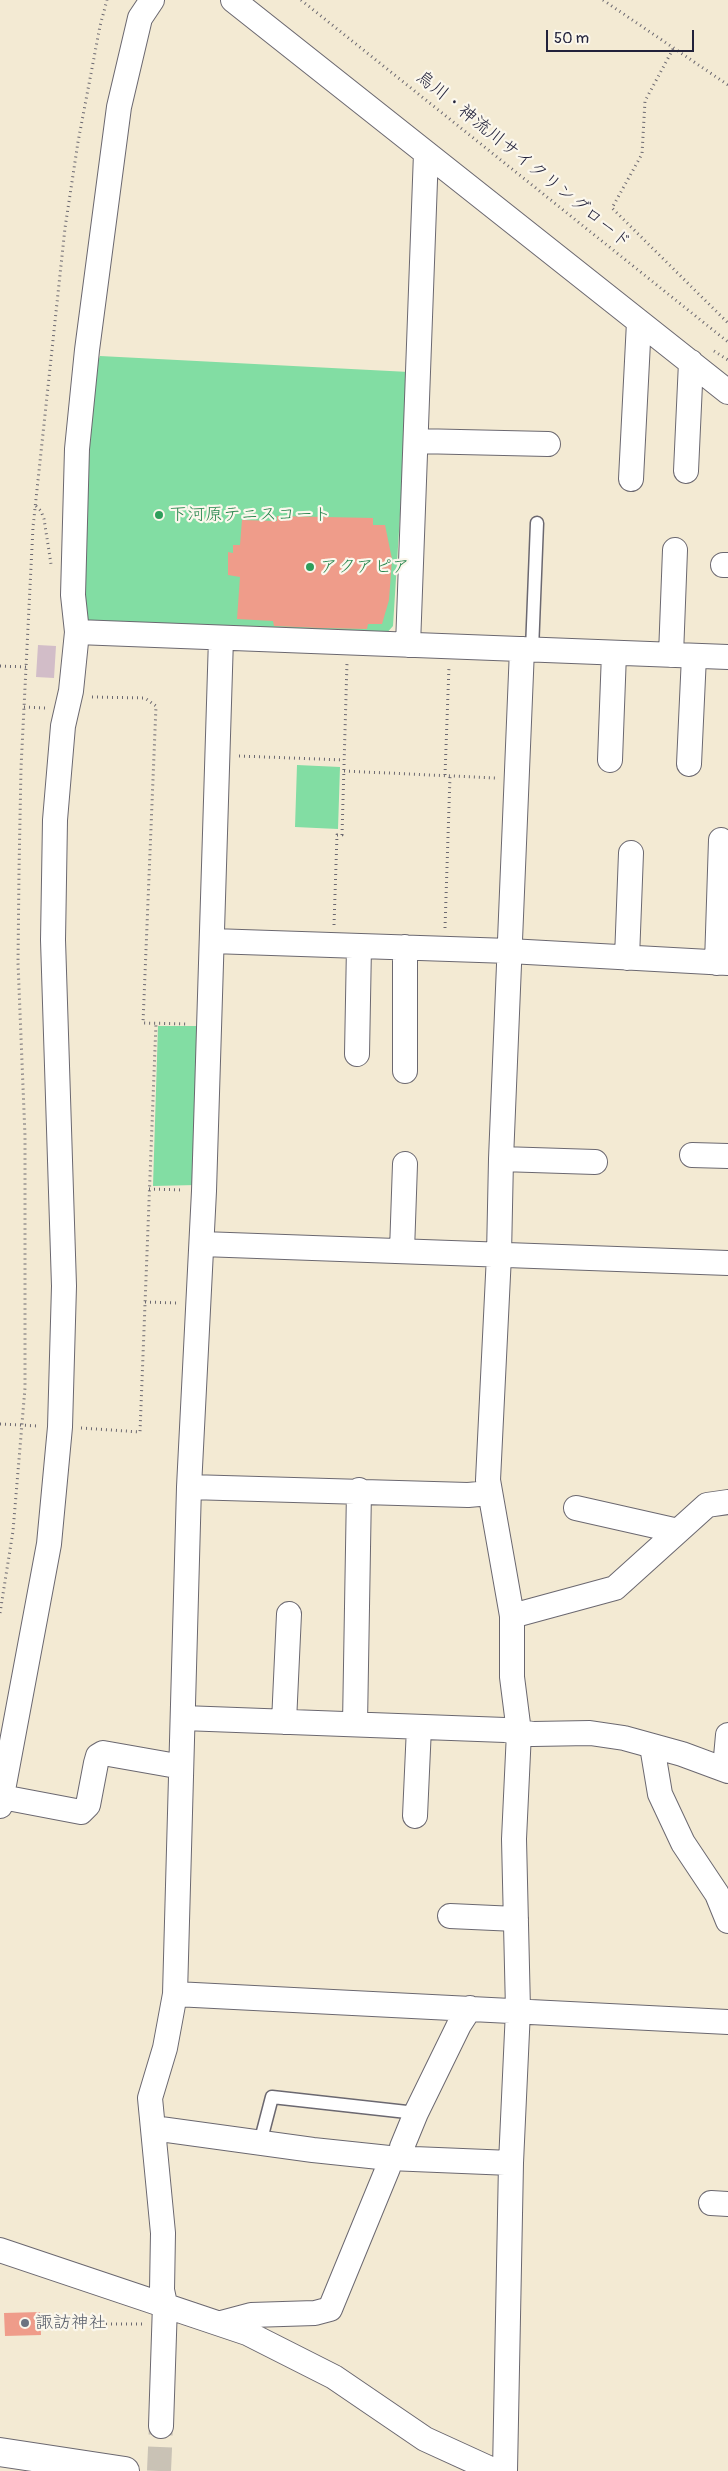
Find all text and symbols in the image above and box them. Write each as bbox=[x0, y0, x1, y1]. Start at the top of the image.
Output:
scale bar bbox=[548, 20, 696, 52]
text: 50 m bbox=[554, 29, 589, 48]
street label: 烏川・神流川サイクリングロード bbox=[411, 67, 635, 253]
place label: 下河原テニスコート bbox=[169, 504, 331, 526]
marker: 下河原テニスコート bbox=[153, 509, 165, 521]
place label: アクアピア bbox=[320, 556, 410, 578]
marker: アクアピア bbox=[304, 561, 316, 573]
place label: 諏訪神社 bbox=[35, 2312, 107, 2334]
marker: 諏訪神社 bbox=[19, 2317, 31, 2329]

